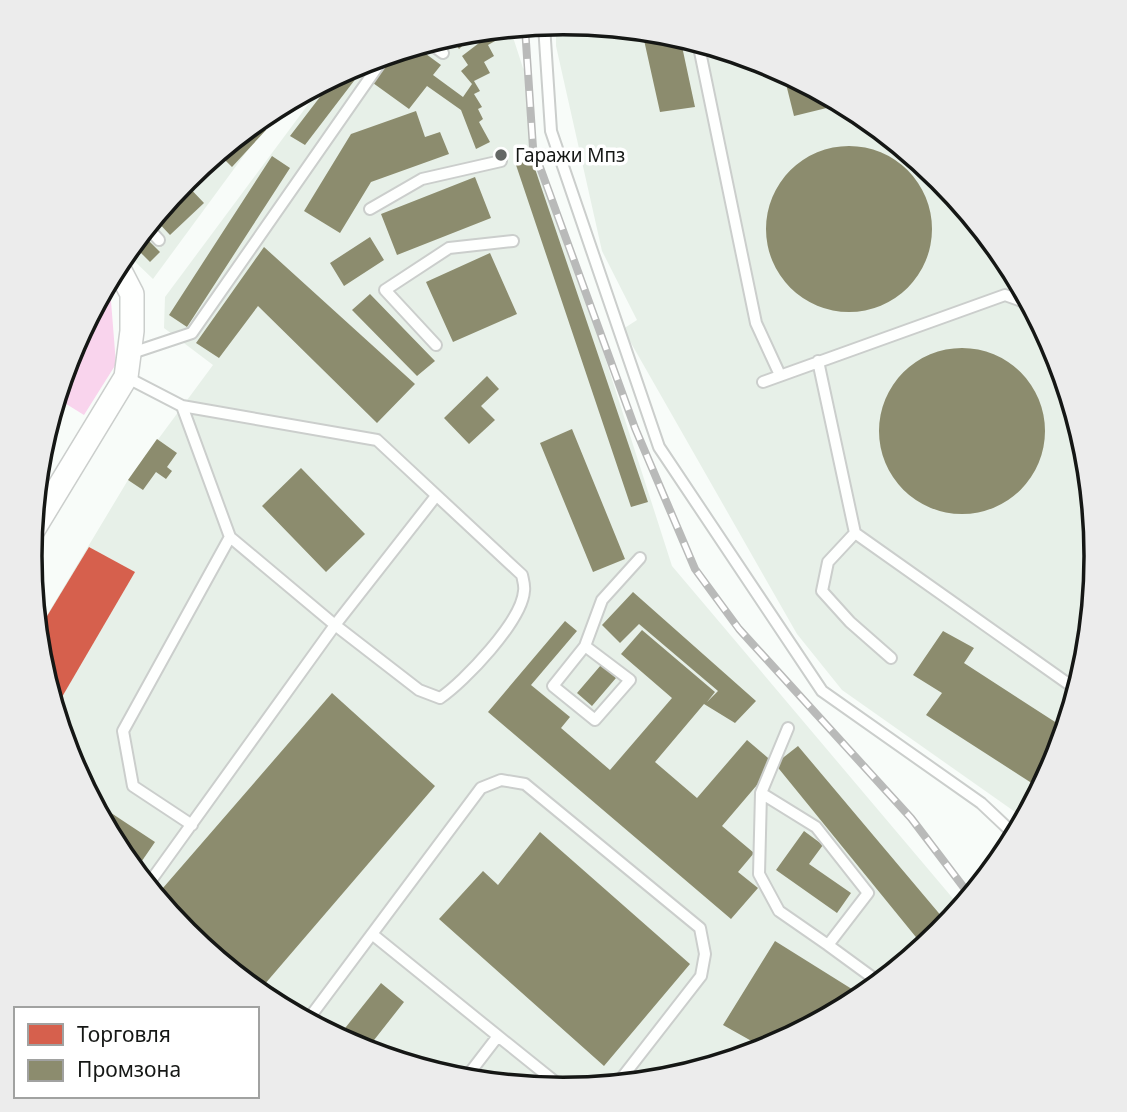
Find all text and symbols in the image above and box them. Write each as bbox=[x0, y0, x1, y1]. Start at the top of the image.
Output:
place label: Гаражи Мпз bbox=[515, 142, 625, 168]
marker: Гаражи Мпз bbox=[493, 147, 509, 163]
legend bbox=[14, 1007, 259, 1098]
text: Торговля bbox=[77, 1020, 171, 1048]
text: Промзона bbox=[77, 1055, 181, 1083]

